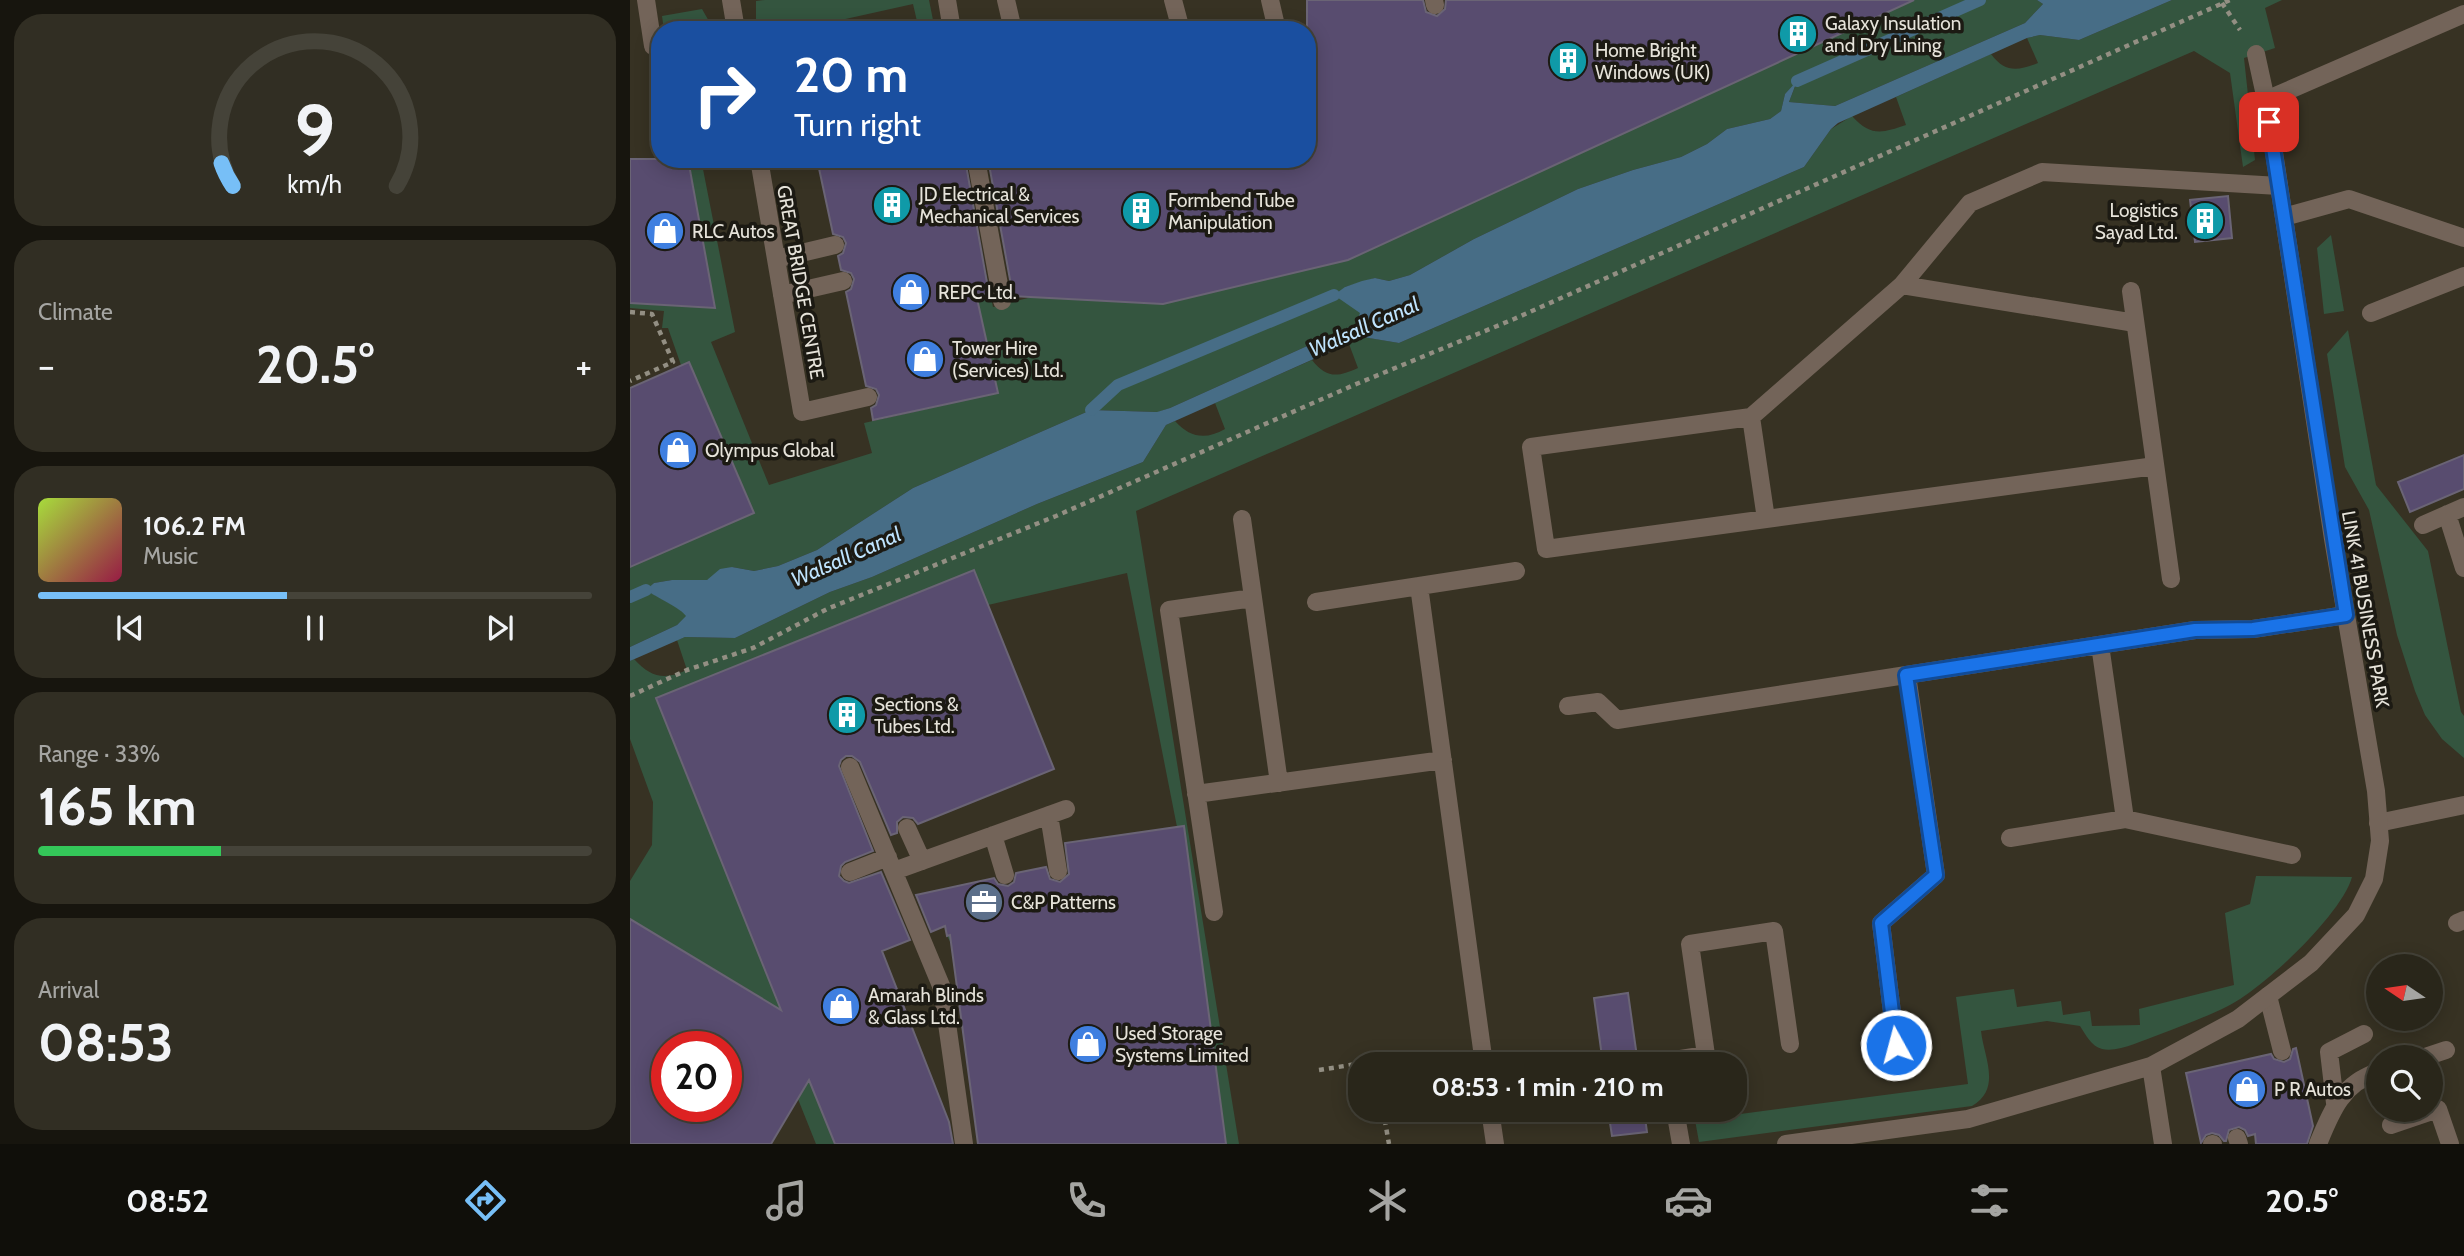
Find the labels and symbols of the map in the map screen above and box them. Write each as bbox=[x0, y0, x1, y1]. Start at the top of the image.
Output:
place label: Galaxy Insulation and Dry Lining bbox=[1825, 12, 1961, 57]
building icon: Galaxy Insulation and Dry Lining bbox=[1777, 13, 1819, 55]
place label: Home Bright Windows (UK) bbox=[1595, 39, 1711, 84]
building icon: Home Bright Windows (UK) bbox=[1547, 40, 1589, 82]
pin bbox=[2239, 92, 2299, 152]
street label: GREAT BRIDGE CENTRE bbox=[772, 183, 829, 381]
place label: JD Electrical & Mechanical Services bbox=[918, 183, 1080, 228]
building icon: JD Electrical & Mechanical Services bbox=[871, 184, 913, 226]
place label: Formbend Tube Manipulation bbox=[1168, 189, 1295, 234]
building icon: Formbend Tube Manipulation bbox=[1120, 190, 1162, 232]
place label: Logistics Sayad Ltd. bbox=[2095, 199, 2178, 244]
building icon: Logistics Sayad Ltd. bbox=[2184, 200, 2226, 242]
shop icon: RLC Autos bbox=[644, 210, 686, 252]
place label: RLC Autos bbox=[692, 220, 775, 243]
shop icon: REPC Ltd. bbox=[890, 271, 932, 313]
place label: REPC Ltd. bbox=[938, 281, 1017, 304]
water label: Walsall Canal bbox=[1305, 291, 1423, 362]
place label: Tower Hire (Services) Ltd. bbox=[952, 337, 1064, 382]
shop icon: Tower Hire (Services) Ltd. bbox=[904, 338, 946, 380]
shop icon: Olympus Global bbox=[657, 429, 699, 471]
place label: Olympus Global bbox=[705, 439, 835, 462]
street label: LINK 41 BUSINESS PARK bbox=[2337, 509, 2394, 710]
water label: Walsall Canal bbox=[787, 521, 905, 592]
place label: Sections & Tubes Ltd. bbox=[874, 693, 959, 738]
building icon: Sections & Tubes Ltd. bbox=[826, 694, 868, 736]
office icon: C&P Patterns bbox=[963, 881, 1005, 923]
place label: C&P Patterns bbox=[1011, 891, 1116, 914]
north arrow bbox=[2366, 954, 2443, 1031]
place label: Amarah Blinds & Glass Ltd. bbox=[868, 984, 984, 1029]
shop icon: Amarah Blinds & Glass Ltd. bbox=[820, 985, 862, 1027]
position arrow bbox=[1859, 1008, 1933, 1082]
place label: Used Storage Systems Limited bbox=[1115, 1022, 1249, 1067]
shop icon: Used Storage Systems Limited bbox=[1067, 1023, 1109, 1065]
speed limit sign: 20 bbox=[651, 1031, 742, 1122]
shop icon: P R Autos bbox=[2226, 1068, 2268, 1110]
place label: P R Autos bbox=[2274, 1078, 2351, 1101]

